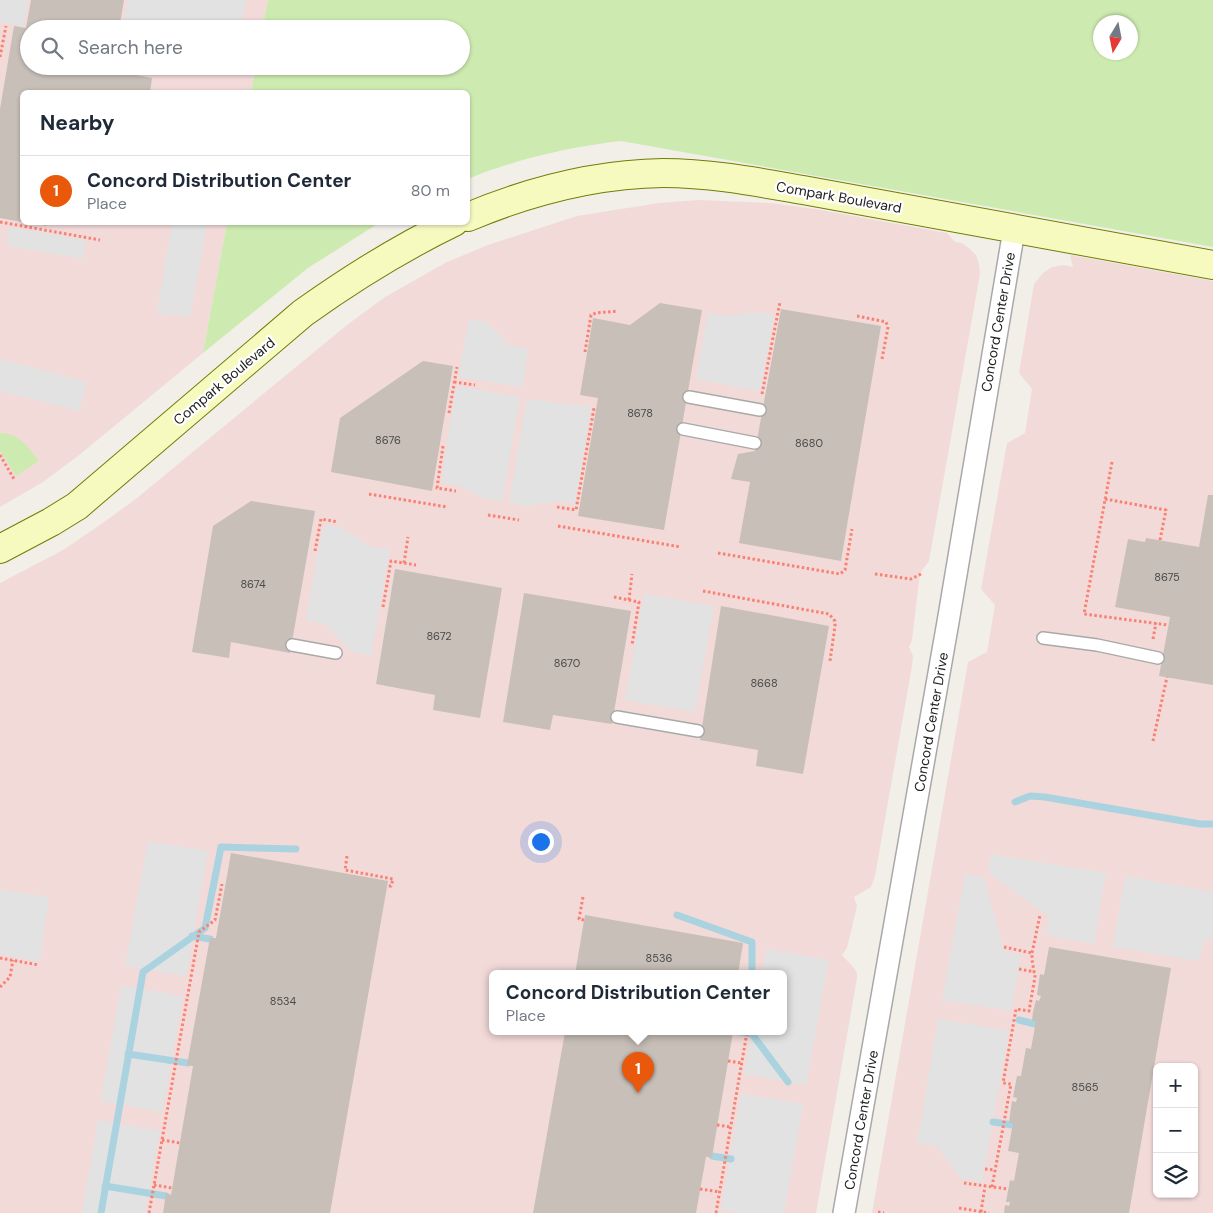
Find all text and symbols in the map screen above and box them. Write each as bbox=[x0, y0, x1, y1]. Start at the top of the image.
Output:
north arrow bbox=[1093, 15, 1138, 60]
search box bbox=[20, 20, 470, 75]
icon: search bbox=[38, 34, 66, 62]
text: Search here bbox=[78, 35, 183, 60]
text: Nearby bbox=[40, 109, 114, 137]
text: Concord Distribution Center bbox=[87, 168, 351, 193]
street label: Compark Boulevard bbox=[775, 177, 903, 217]
text: 1 bbox=[53, 180, 59, 201]
text: 80 m bbox=[411, 180, 450, 201]
text: Place bbox=[87, 193, 127, 214]
street label: Concord Center Drive bbox=[977, 251, 1019, 393]
street label: Compark Boulevard bbox=[170, 333, 278, 429]
house number: 8678 bbox=[627, 406, 653, 420]
house number: 8676 bbox=[375, 433, 401, 447]
house number: 8680 bbox=[795, 436, 823, 450]
house number: 8675 bbox=[1154, 570, 1180, 584]
house number: 8674 bbox=[240, 577, 266, 591]
house number: 8672 bbox=[426, 629, 452, 643]
street label: Concord Center Drive bbox=[910, 651, 952, 793]
house number: 8670 bbox=[554, 656, 580, 670]
house number: 8668 bbox=[750, 676, 778, 690]
your location bbox=[528, 829, 554, 855]
house number: 8536 bbox=[646, 951, 672, 965]
popup bbox=[489, 970, 787, 1035]
text: Concord Distribution Center bbox=[506, 980, 770, 1005]
house number: 8534 bbox=[270, 994, 297, 1008]
text: Place bbox=[506, 1005, 546, 1026]
street label: Concord Center Drive bbox=[840, 1049, 882, 1191]
pin: 1 bbox=[622, 1052, 654, 1093]
map controls bbox=[1153, 1063, 1198, 1198]
button: + bbox=[1153, 1063, 1198, 1108]
house number: 8565 bbox=[1072, 1080, 1099, 1094]
button: − bbox=[1153, 1108, 1198, 1153]
button: layers bbox=[1153, 1153, 1198, 1198]

